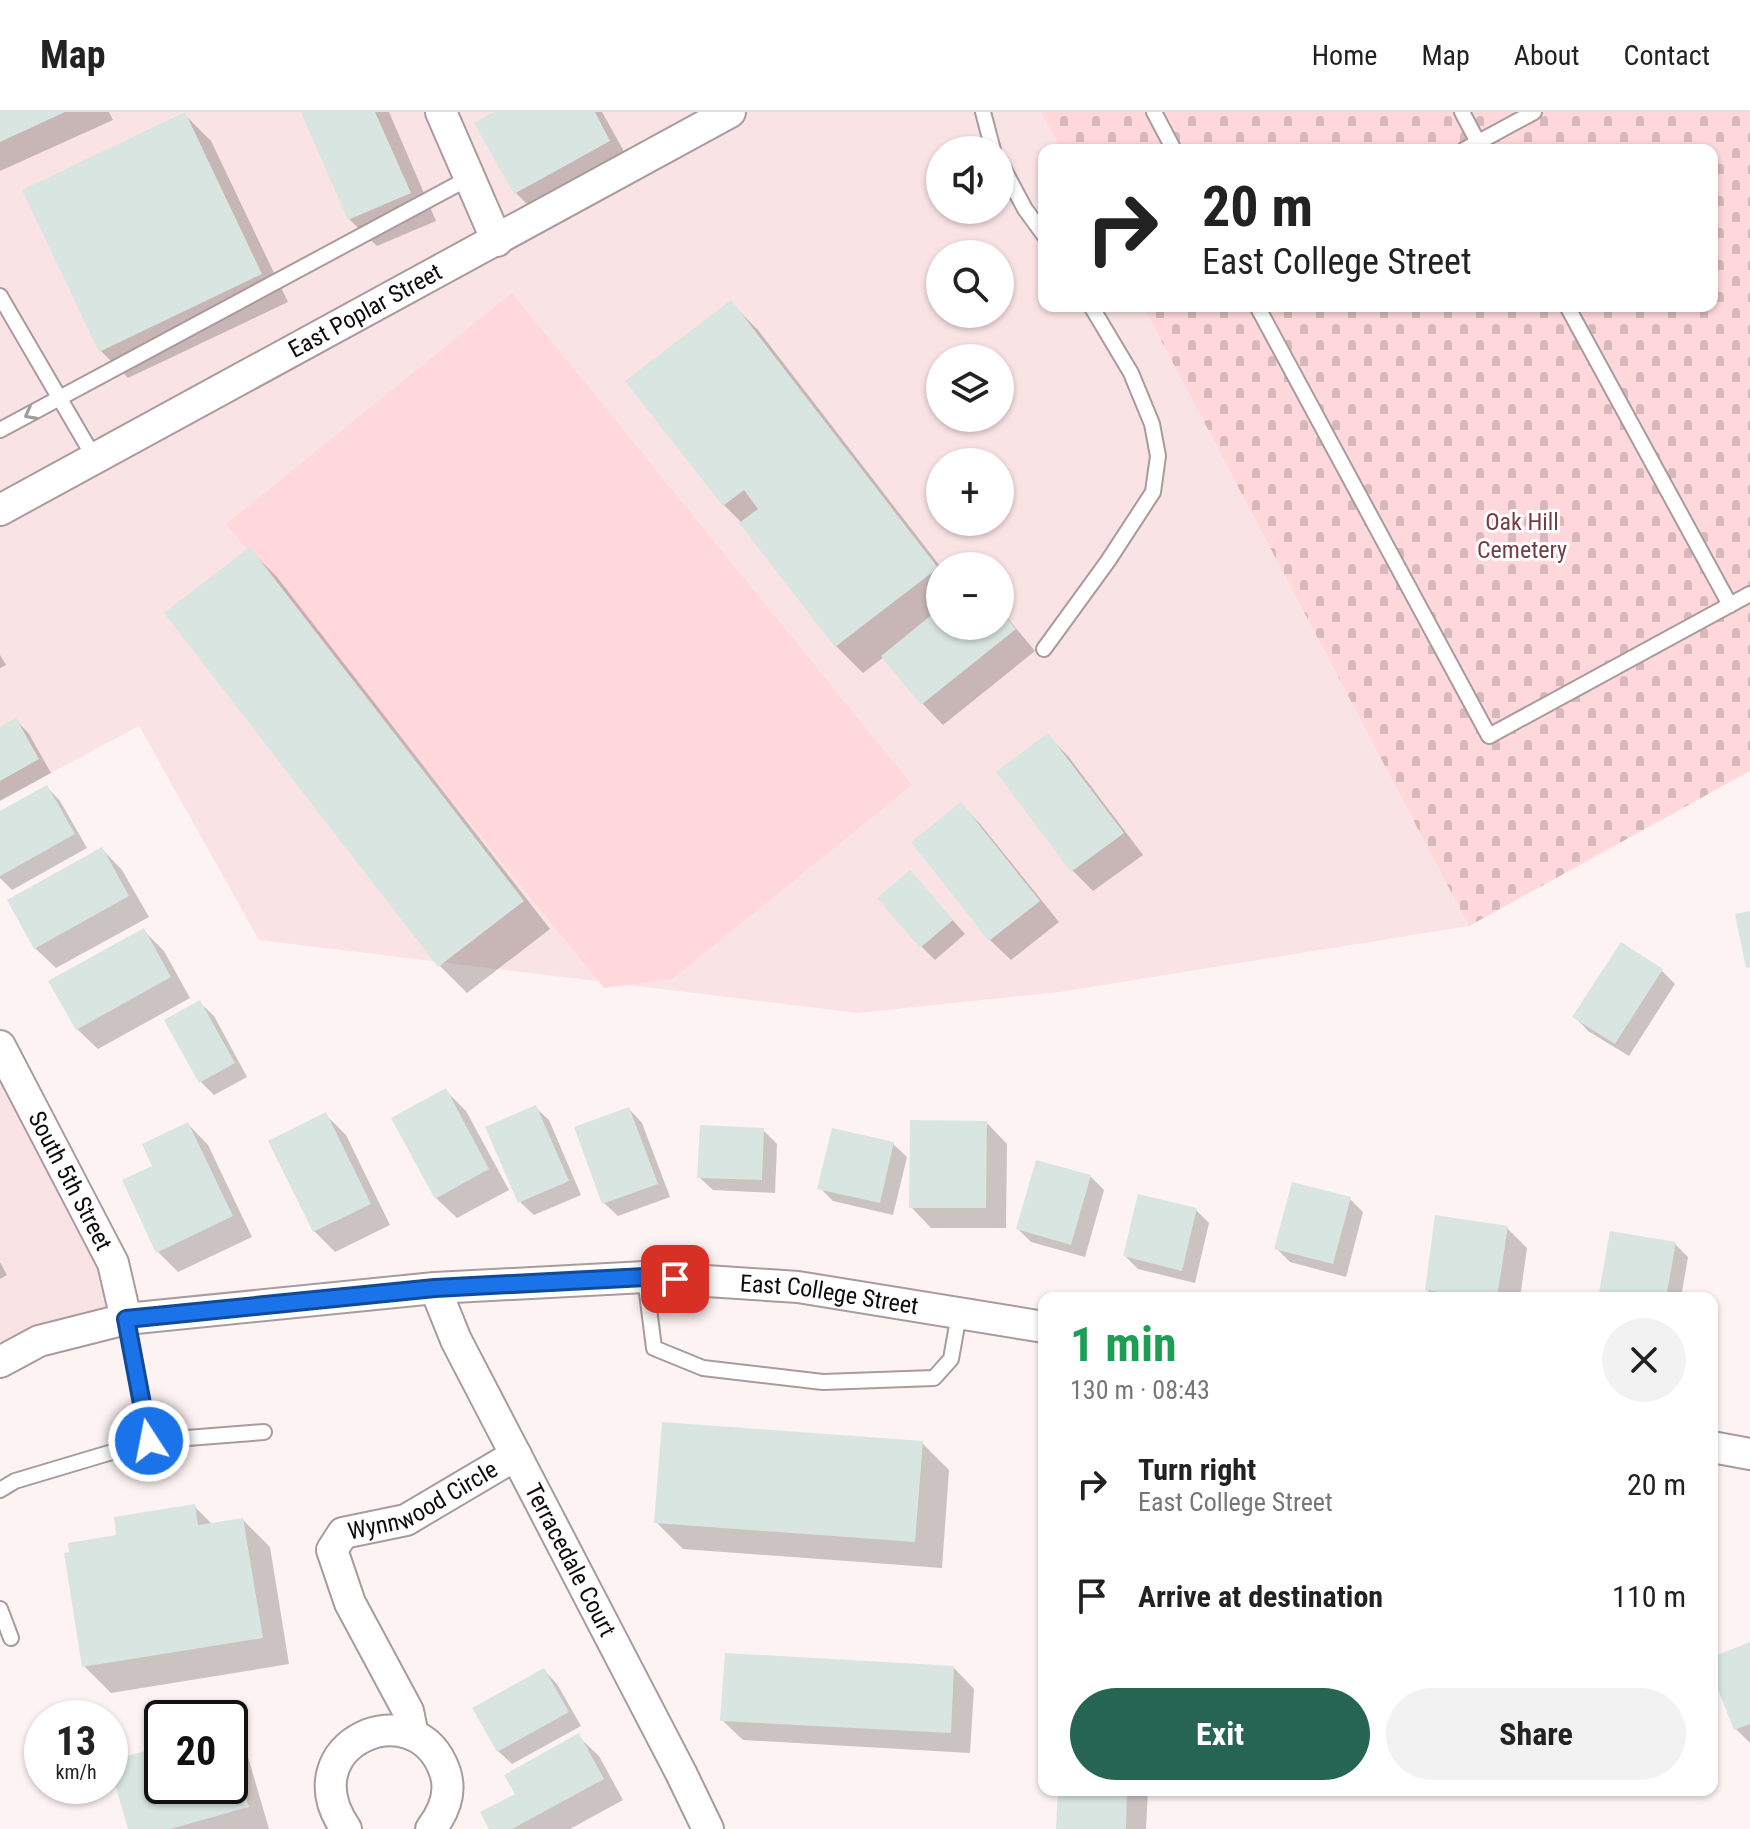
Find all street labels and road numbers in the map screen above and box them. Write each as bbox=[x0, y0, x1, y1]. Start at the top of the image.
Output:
street label: East Poplar Street bbox=[284, 258, 447, 364]
street label: South 5th Street bbox=[23, 1107, 118, 1255]
street label: East College Street bbox=[739, 1269, 920, 1320]
street label: Wynnwood Circle bbox=[345, 1455, 502, 1546]
street label: Terracedale Court bbox=[519, 1479, 622, 1641]

